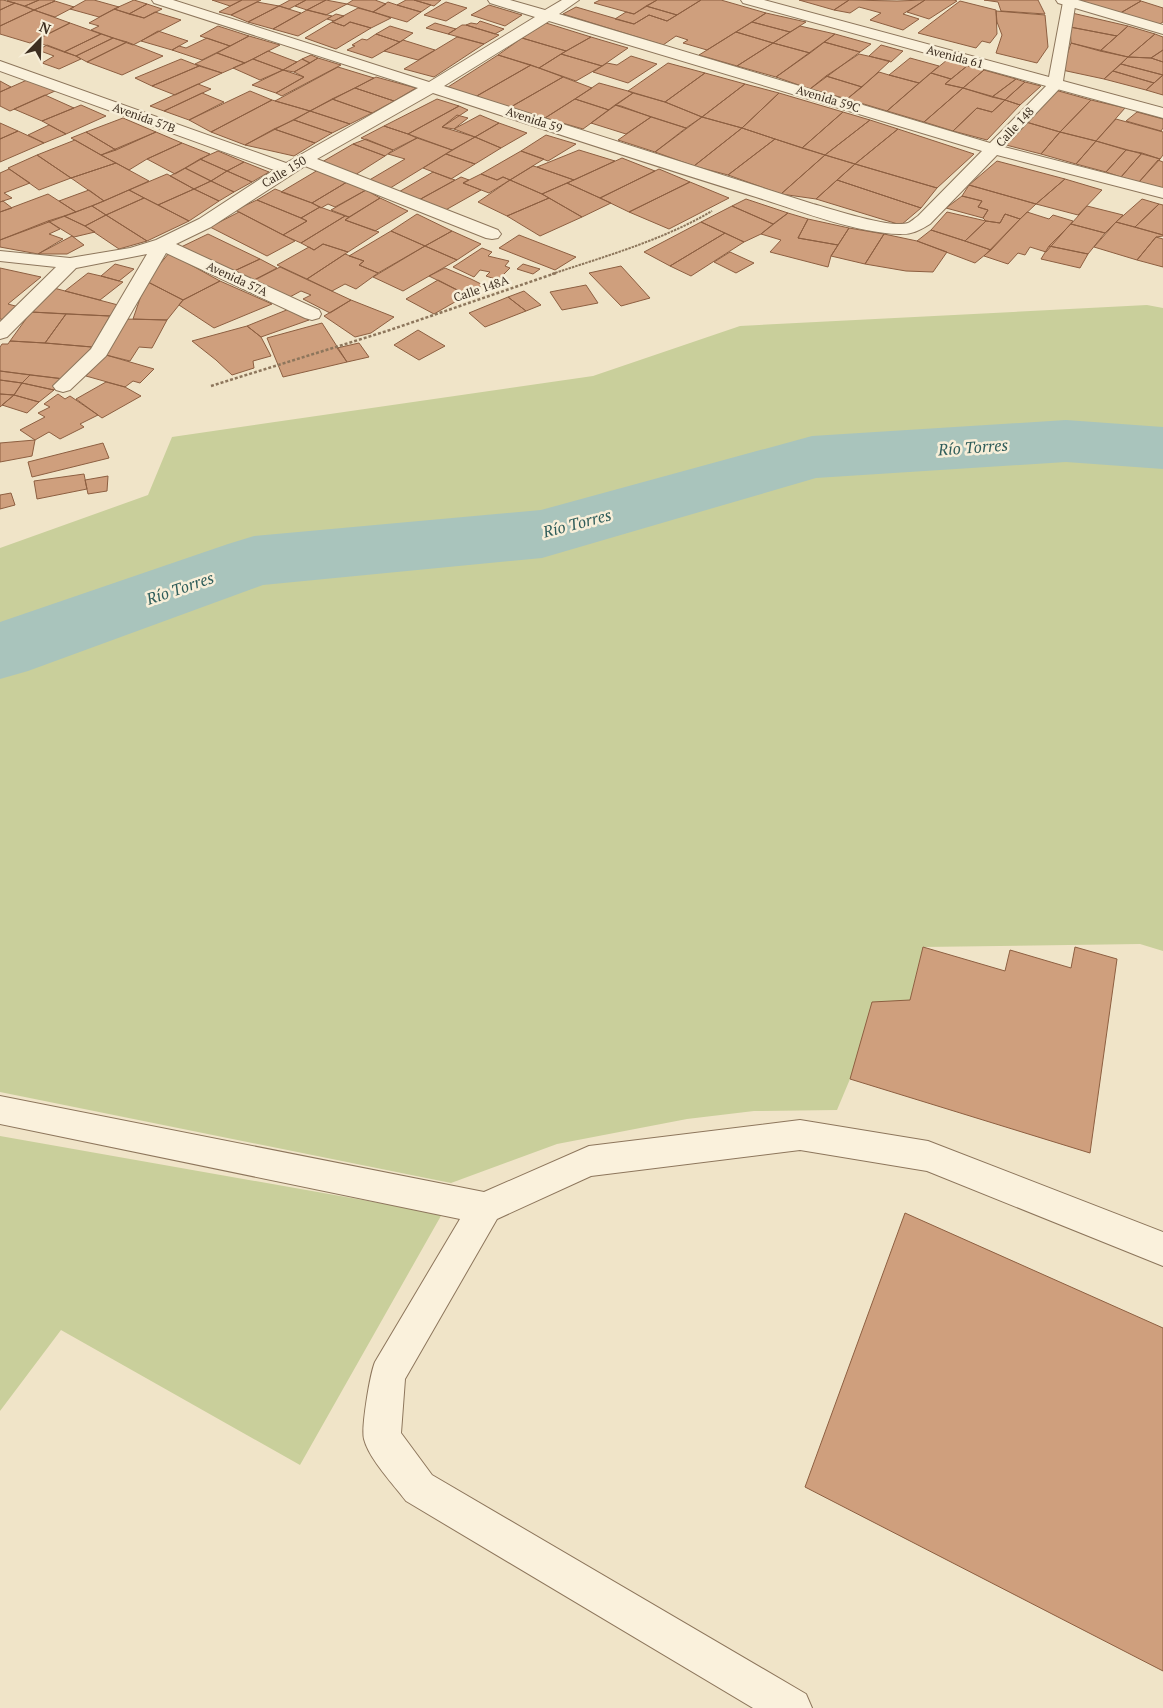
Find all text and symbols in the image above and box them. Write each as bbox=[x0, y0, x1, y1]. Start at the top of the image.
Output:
north arrow bbox=[15, 15, 65, 65]
text: N bbox=[37, 17, 54, 39]
street label: Avenida 61 bbox=[925, 42, 985, 71]
street label: Avenida 59C bbox=[794, 82, 862, 115]
street label: Avenida 57B bbox=[111, 99, 178, 136]
street label: Avenida 59 bbox=[504, 103, 564, 136]
street label: Calle 148 bbox=[992, 104, 1037, 150]
street label: Calle 150 bbox=[259, 152, 309, 191]
street label: Avenida 57A bbox=[204, 258, 271, 300]
street label: Calle 148A bbox=[451, 272, 511, 305]
water label: Río Torres bbox=[936, 434, 1009, 460]
water label: Río Torres bbox=[539, 503, 614, 543]
water label: Río Torres bbox=[142, 566, 217, 610]

